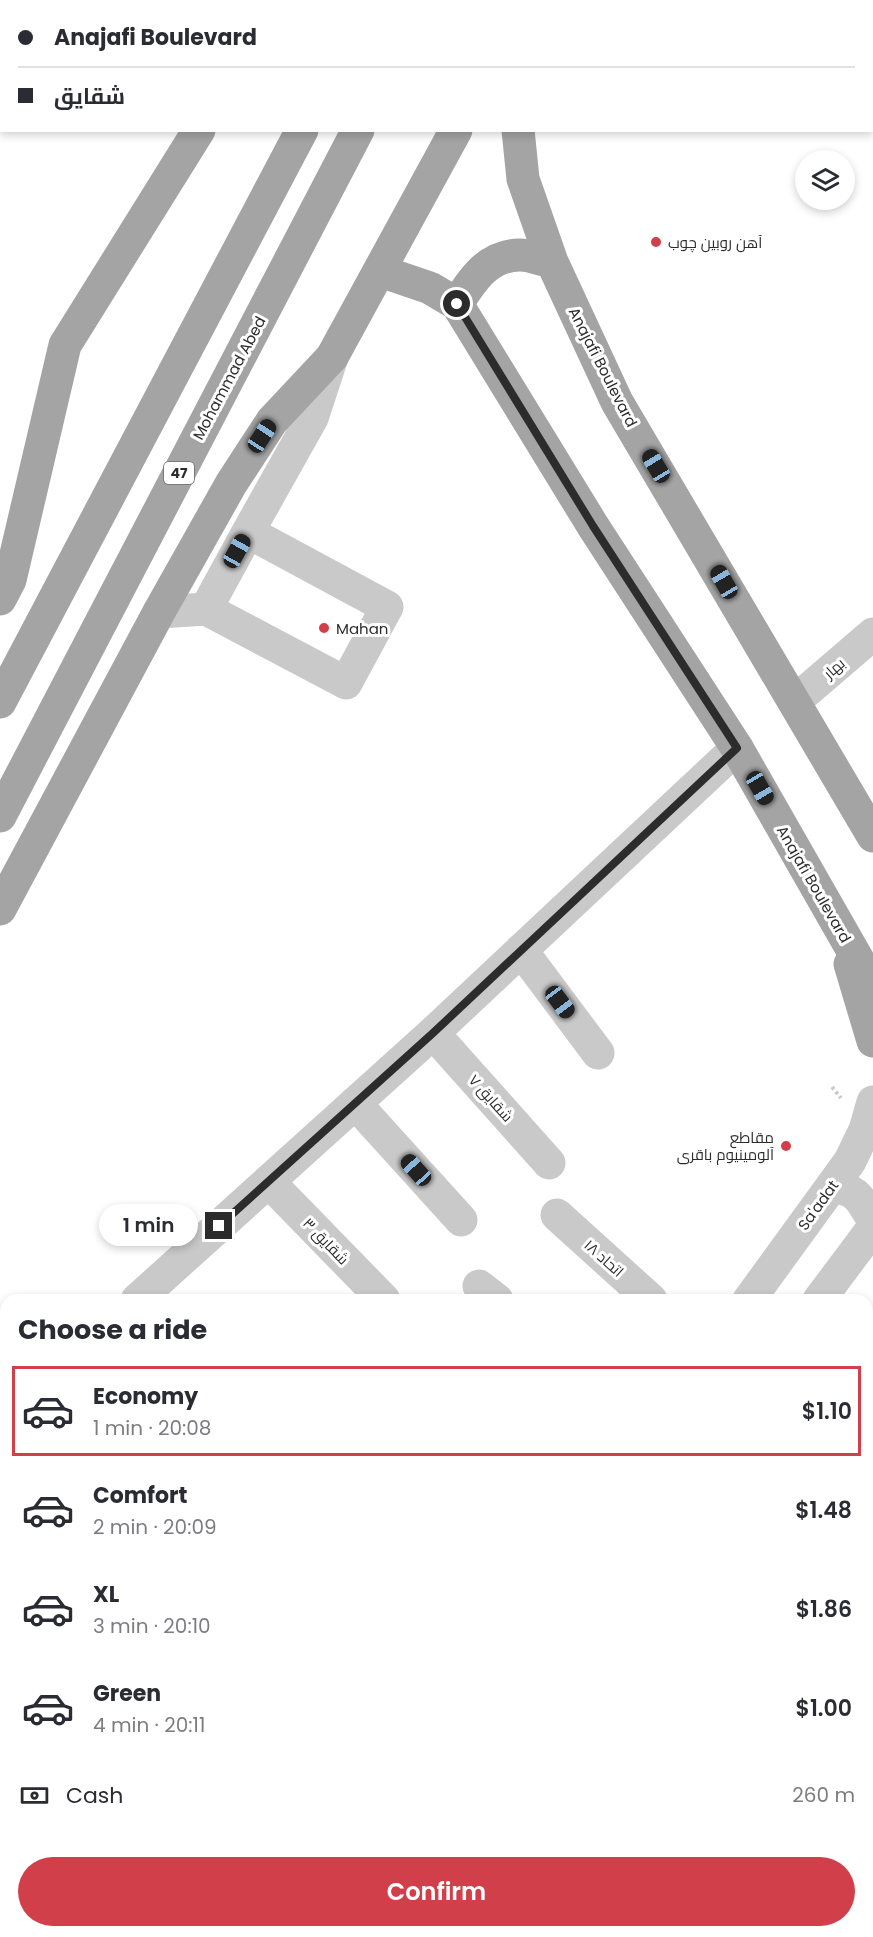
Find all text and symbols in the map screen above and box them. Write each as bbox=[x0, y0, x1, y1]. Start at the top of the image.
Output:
text: Anajafi Boulevard bbox=[54, 22, 257, 53]
text: شقایق bbox=[54, 81, 125, 112]
map controls bbox=[795, 150, 855, 210]
button: layers bbox=[795, 150, 855, 210]
place label: آهن روبین چوب bbox=[668, 232, 762, 253]
marker: آهن روبین چوب bbox=[649, 235, 663, 249]
route start bbox=[443, 290, 470, 317]
street label: Anajafi Boulevard bbox=[564, 303, 642, 431]
street label: Mohammad Abed bbox=[188, 313, 270, 443]
car bbox=[245, 416, 279, 456]
car bbox=[639, 446, 673, 486]
road number: 47 bbox=[164, 462, 194, 484]
car bbox=[220, 531, 254, 571]
car bbox=[707, 562, 741, 602]
place label: Mahan bbox=[336, 618, 388, 639]
marker: Mahan bbox=[317, 621, 331, 635]
street label: بهار bbox=[818, 653, 849, 684]
car bbox=[743, 768, 777, 808]
street label: Anajafi Boulevard bbox=[772, 822, 856, 946]
car bbox=[542, 982, 578, 1022]
street label: شقایق ۷ bbox=[464, 1070, 518, 1126]
place label: مقاطع آلومینیوم باقری bbox=[677, 1127, 774, 1165]
marker: مقاطع آلومینیوم باقری bbox=[779, 1139, 793, 1153]
car bbox=[397, 1151, 435, 1189]
street label: Sa'adat bbox=[793, 1176, 843, 1234]
callout: 1 min bbox=[99, 1205, 198, 1247]
text: 1 min bbox=[123, 1211, 174, 1239]
route end bbox=[205, 1212, 232, 1239]
street label: شقایق ۳ bbox=[298, 1213, 354, 1269]
street label: اتحاد ۱۸ bbox=[580, 1235, 628, 1281]
text: Choose a ride bbox=[18, 1311, 207, 1348]
text: Economy bbox=[93, 1381, 198, 1412]
icon: car bbox=[21, 1384, 75, 1438]
text: $1.10 bbox=[802, 1396, 852, 1427]
text: 1 min · 20:08 bbox=[93, 1414, 211, 1442]
text: Comfort bbox=[93, 1480, 187, 1511]
icon: car bbox=[21, 1483, 75, 1537]
text: $1.48 bbox=[795, 1495, 852, 1526]
text: 2 min · 20:09 bbox=[93, 1513, 217, 1541]
text: XL bbox=[93, 1579, 119, 1610]
icon: car bbox=[21, 1582, 75, 1636]
text: $1.86 bbox=[796, 1594, 852, 1625]
text: 3 min · 20:10 bbox=[93, 1612, 211, 1640]
text: Green bbox=[93, 1678, 161, 1709]
icon: car bbox=[21, 1681, 75, 1735]
text: $1.00 bbox=[796, 1693, 852, 1724]
text: 4 min · 20:11 bbox=[93, 1711, 205, 1739]
icon: cash bbox=[18, 1779, 51, 1812]
text: Cash bbox=[66, 1780, 123, 1811]
text: 260 m bbox=[792, 1781, 855, 1809]
button: Confirm bbox=[18, 1857, 855, 1926]

